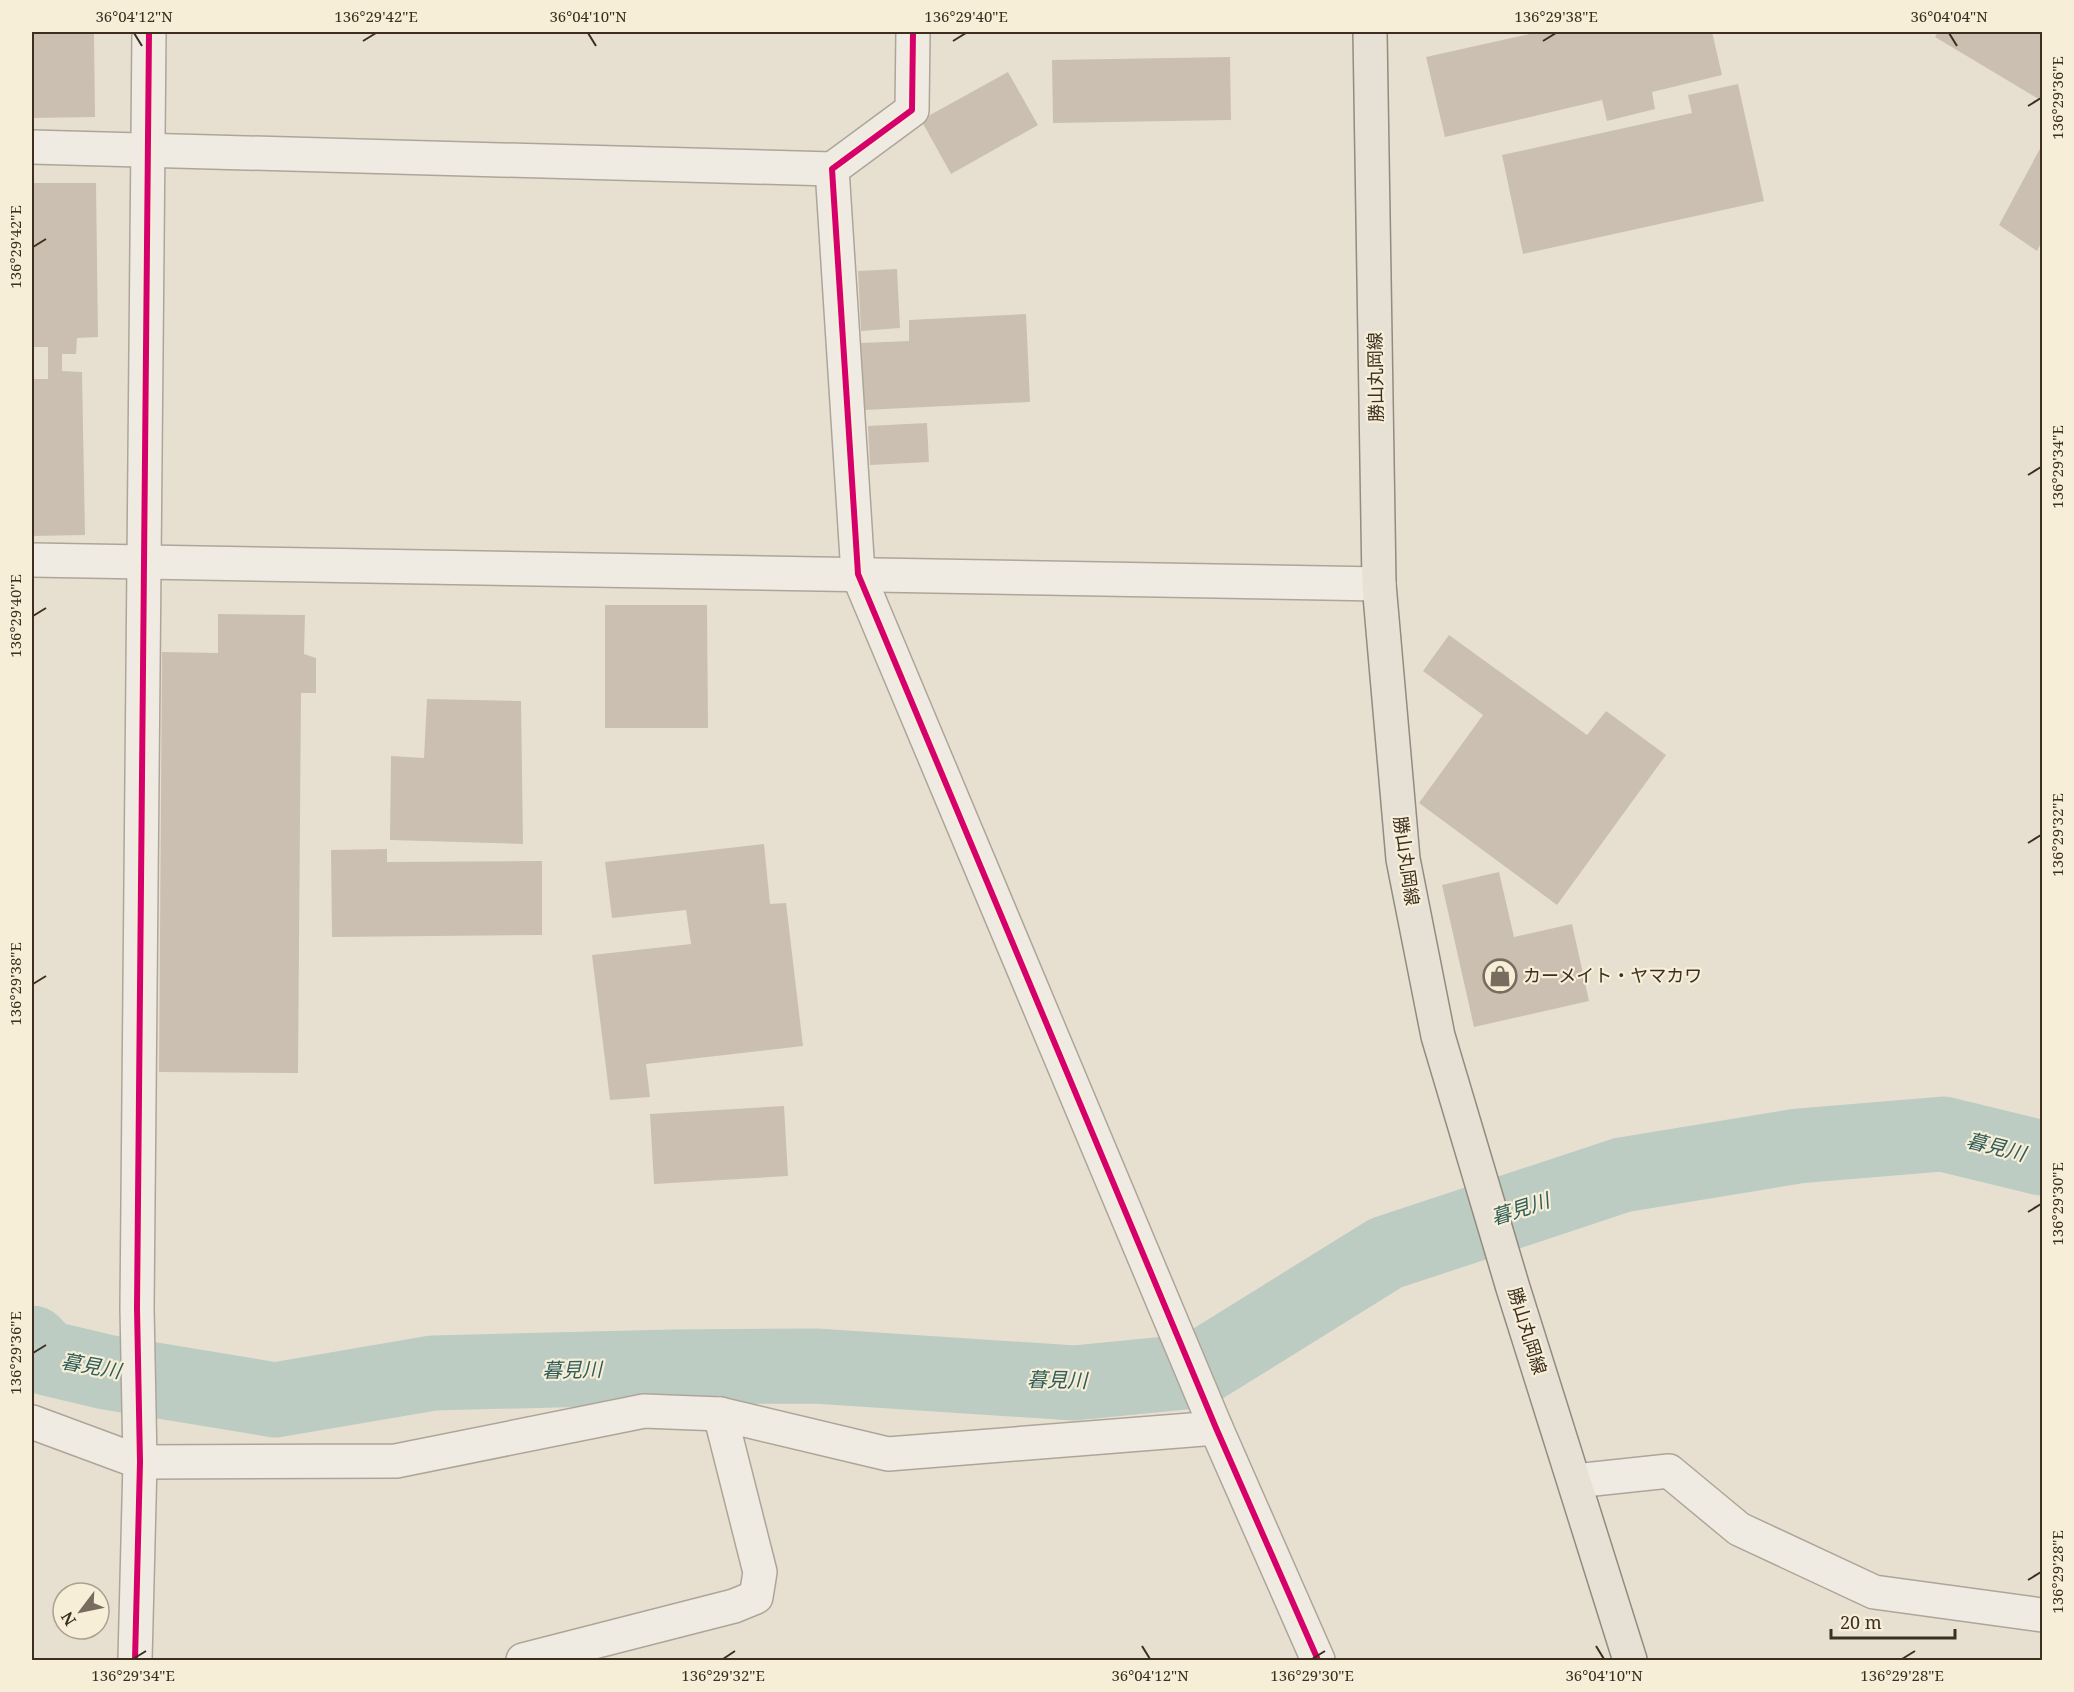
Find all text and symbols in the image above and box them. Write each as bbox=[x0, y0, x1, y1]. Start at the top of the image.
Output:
text: 36°04'12"N bbox=[95, 6, 173, 26]
text: 136°29'42"E bbox=[334, 6, 418, 26]
text: 36°04'10"N bbox=[549, 6, 627, 26]
text: 136°29'40"E bbox=[924, 6, 1008, 26]
text: 136°29'38"E bbox=[1514, 6, 1598, 26]
text: 36°04'04"N bbox=[1910, 6, 1988, 26]
text: 136°29'36"E bbox=[2047, 56, 2067, 140]
text: 136°29'42"E bbox=[5, 205, 25, 289]
street label: 勝山丸岡線 bbox=[1362, 332, 1388, 422]
text: 136°29'34"E bbox=[2047, 425, 2067, 509]
text: 136°29'40"E bbox=[5, 574, 25, 658]
text: 136°29'32"E bbox=[2047, 793, 2067, 877]
street label: 勝山丸岡線 bbox=[1389, 815, 1425, 907]
text: 136°29'38"E bbox=[5, 942, 25, 1026]
shop icon: カーメイト・ヤマカワ bbox=[1482, 958, 1518, 994]
place label: カーメイト・ヤマカワ bbox=[1523, 963, 1702, 987]
water label: 暮見川 bbox=[1964, 1126, 2030, 1167]
text: 136°29'30"E bbox=[2047, 1162, 2067, 1246]
water label: 暮見川 bbox=[1487, 1186, 1554, 1231]
street label: 勝山丸岡線 bbox=[1503, 1284, 1553, 1377]
text: 136°29'36"E bbox=[5, 1311, 25, 1395]
water label: 暮見川 bbox=[59, 1347, 125, 1384]
water label: 暮見川 bbox=[542, 1355, 604, 1384]
water label: 暮見川 bbox=[1027, 1365, 1089, 1394]
text: 136°29'28"E bbox=[2047, 1530, 2067, 1614]
north arrow bbox=[51, 1581, 111, 1641]
scale bar bbox=[1831, 1602, 1956, 1640]
text: N bbox=[55, 1607, 81, 1630]
text: 20 m bbox=[1840, 1610, 1882, 1634]
text: 136°29'34"E bbox=[91, 1665, 175, 1685]
text: 136°29'32"E bbox=[681, 1665, 765, 1685]
text: 36°04'12"N bbox=[1111, 1665, 1189, 1685]
text: 136°29'30"E bbox=[1270, 1665, 1354, 1685]
text: 36°04'10"N bbox=[1565, 1665, 1643, 1685]
text: 136°29'28"E bbox=[1860, 1665, 1944, 1685]

